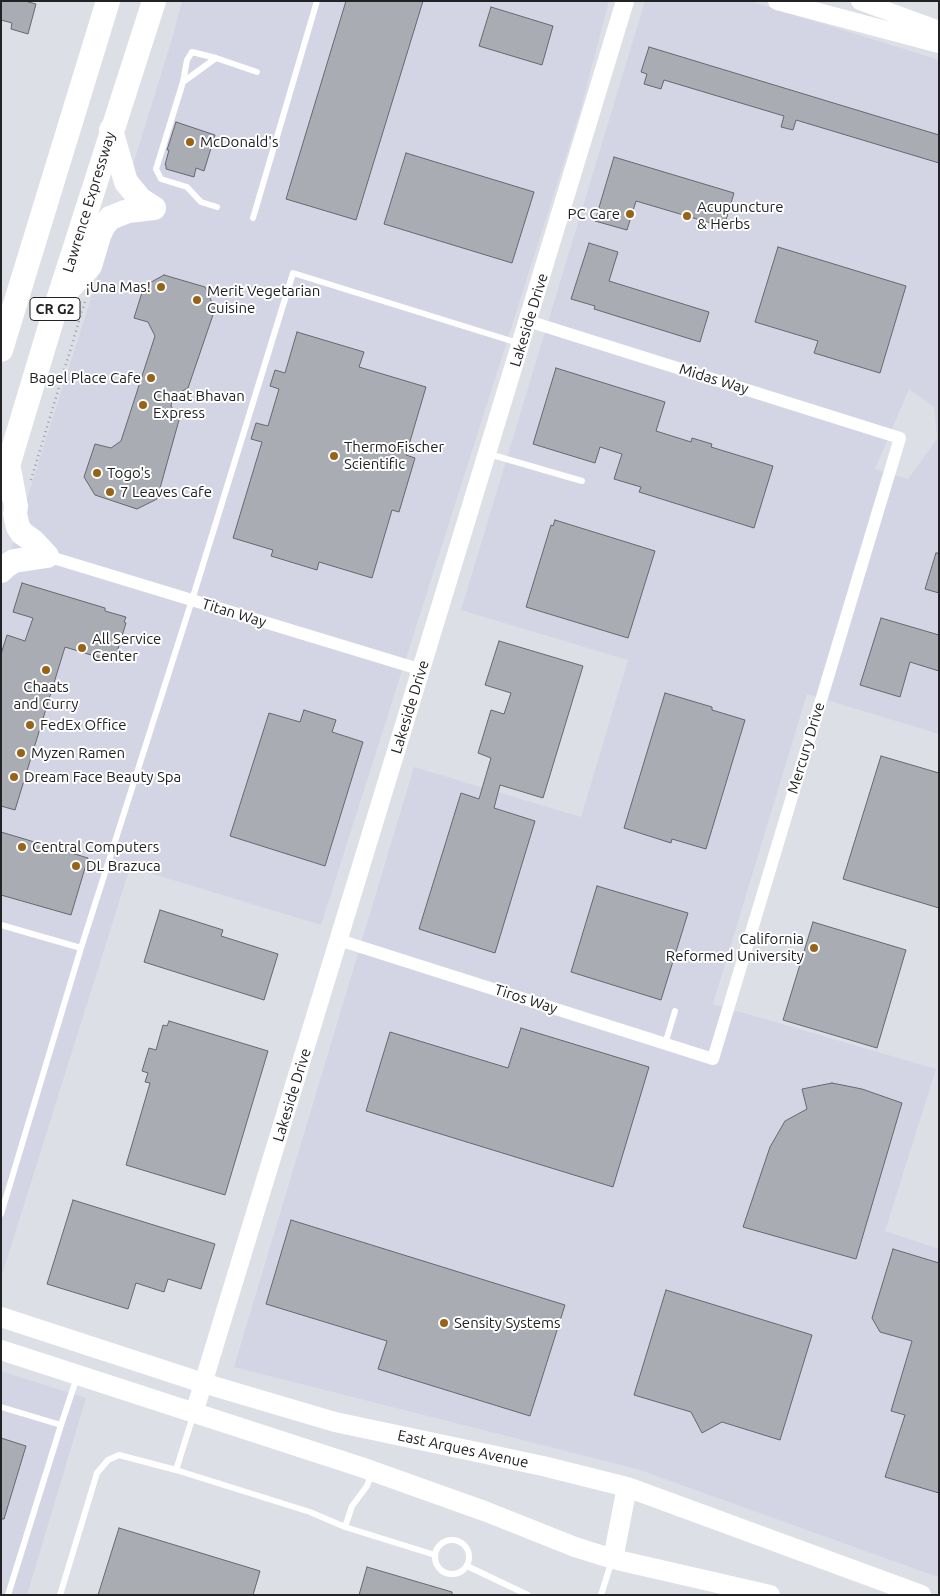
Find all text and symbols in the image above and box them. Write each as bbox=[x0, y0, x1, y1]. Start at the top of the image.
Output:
street label: Lawrence Expressway bbox=[59, 129, 119, 275]
place label: McDonald's bbox=[200, 133, 278, 151]
marker: McDonald's bbox=[184, 136, 196, 148]
place label: Acupuncture & Herbs bbox=[697, 198, 784, 233]
place label: PC Care bbox=[568, 205, 620, 223]
marker: PC Care bbox=[624, 208, 636, 220]
marker: Acupuncture & Herbs bbox=[681, 210, 693, 222]
street label: Lakeside Drive bbox=[506, 271, 552, 369]
place label: ¡Una Mas! bbox=[86, 278, 151, 296]
marker: ¡Una Mas! bbox=[155, 281, 167, 293]
place label: Merit Vegetarian Cuisine bbox=[207, 282, 320, 317]
marker: Merit Vegetarian Cuisine bbox=[191, 294, 203, 306]
road number: CR G2 bbox=[30, 298, 80, 320]
street label: Midas Way bbox=[677, 360, 751, 398]
place label: Bagel Place Cafe bbox=[29, 369, 141, 387]
marker: Bagel Place Cafe bbox=[145, 372, 157, 384]
place label: Chaat Bhavan Express bbox=[153, 387, 245, 422]
marker: Chaat Bhavan Express bbox=[137, 399, 149, 411]
place label: ThermoFischer Scientific bbox=[344, 438, 444, 473]
marker: ThermoFischer Scientific bbox=[328, 450, 340, 462]
place label: Togo's bbox=[107, 464, 151, 482]
marker: Togo's bbox=[91, 467, 103, 479]
place label: 7 Leaves Cafe bbox=[120, 483, 212, 501]
marker: 7 Leaves Cafe bbox=[104, 486, 116, 498]
street label: Titan Way bbox=[200, 595, 268, 631]
place label: All Service Center bbox=[92, 630, 161, 665]
marker: All Service Center bbox=[76, 642, 88, 654]
street label: Lakeside Drive bbox=[387, 658, 433, 756]
marker: Chaats and Curry bbox=[40, 664, 52, 676]
place label: Chaats and Curry bbox=[13, 678, 79, 713]
street label: Mercury Drive bbox=[784, 700, 828, 796]
place label: FedEx Office bbox=[40, 716, 126, 734]
marker: FedEx Office bbox=[24, 719, 36, 731]
place label: Myzen Ramen bbox=[31, 744, 125, 762]
marker: Myzen Ramen bbox=[15, 747, 27, 759]
place label: Dream Face Beauty Spa bbox=[24, 768, 181, 786]
marker: Dream Face Beauty Spa bbox=[8, 771, 20, 783]
place label: Central Computers bbox=[32, 838, 159, 856]
marker: Central Computers bbox=[16, 841, 28, 853]
place label: DL Brazuca bbox=[86, 857, 161, 875]
marker: DL Brazuca bbox=[70, 860, 82, 872]
place label: California Reformed University bbox=[666, 930, 804, 965]
marker: California Reformed University bbox=[808, 942, 820, 954]
street label: Tiros Way bbox=[492, 980, 560, 1018]
street label: Lakeside Drive bbox=[269, 1046, 315, 1144]
place label: Sensity Systems bbox=[454, 1314, 560, 1332]
marker: Sensity Systems bbox=[438, 1317, 450, 1329]
street label: East Arques Avenue bbox=[396, 1426, 530, 1472]

